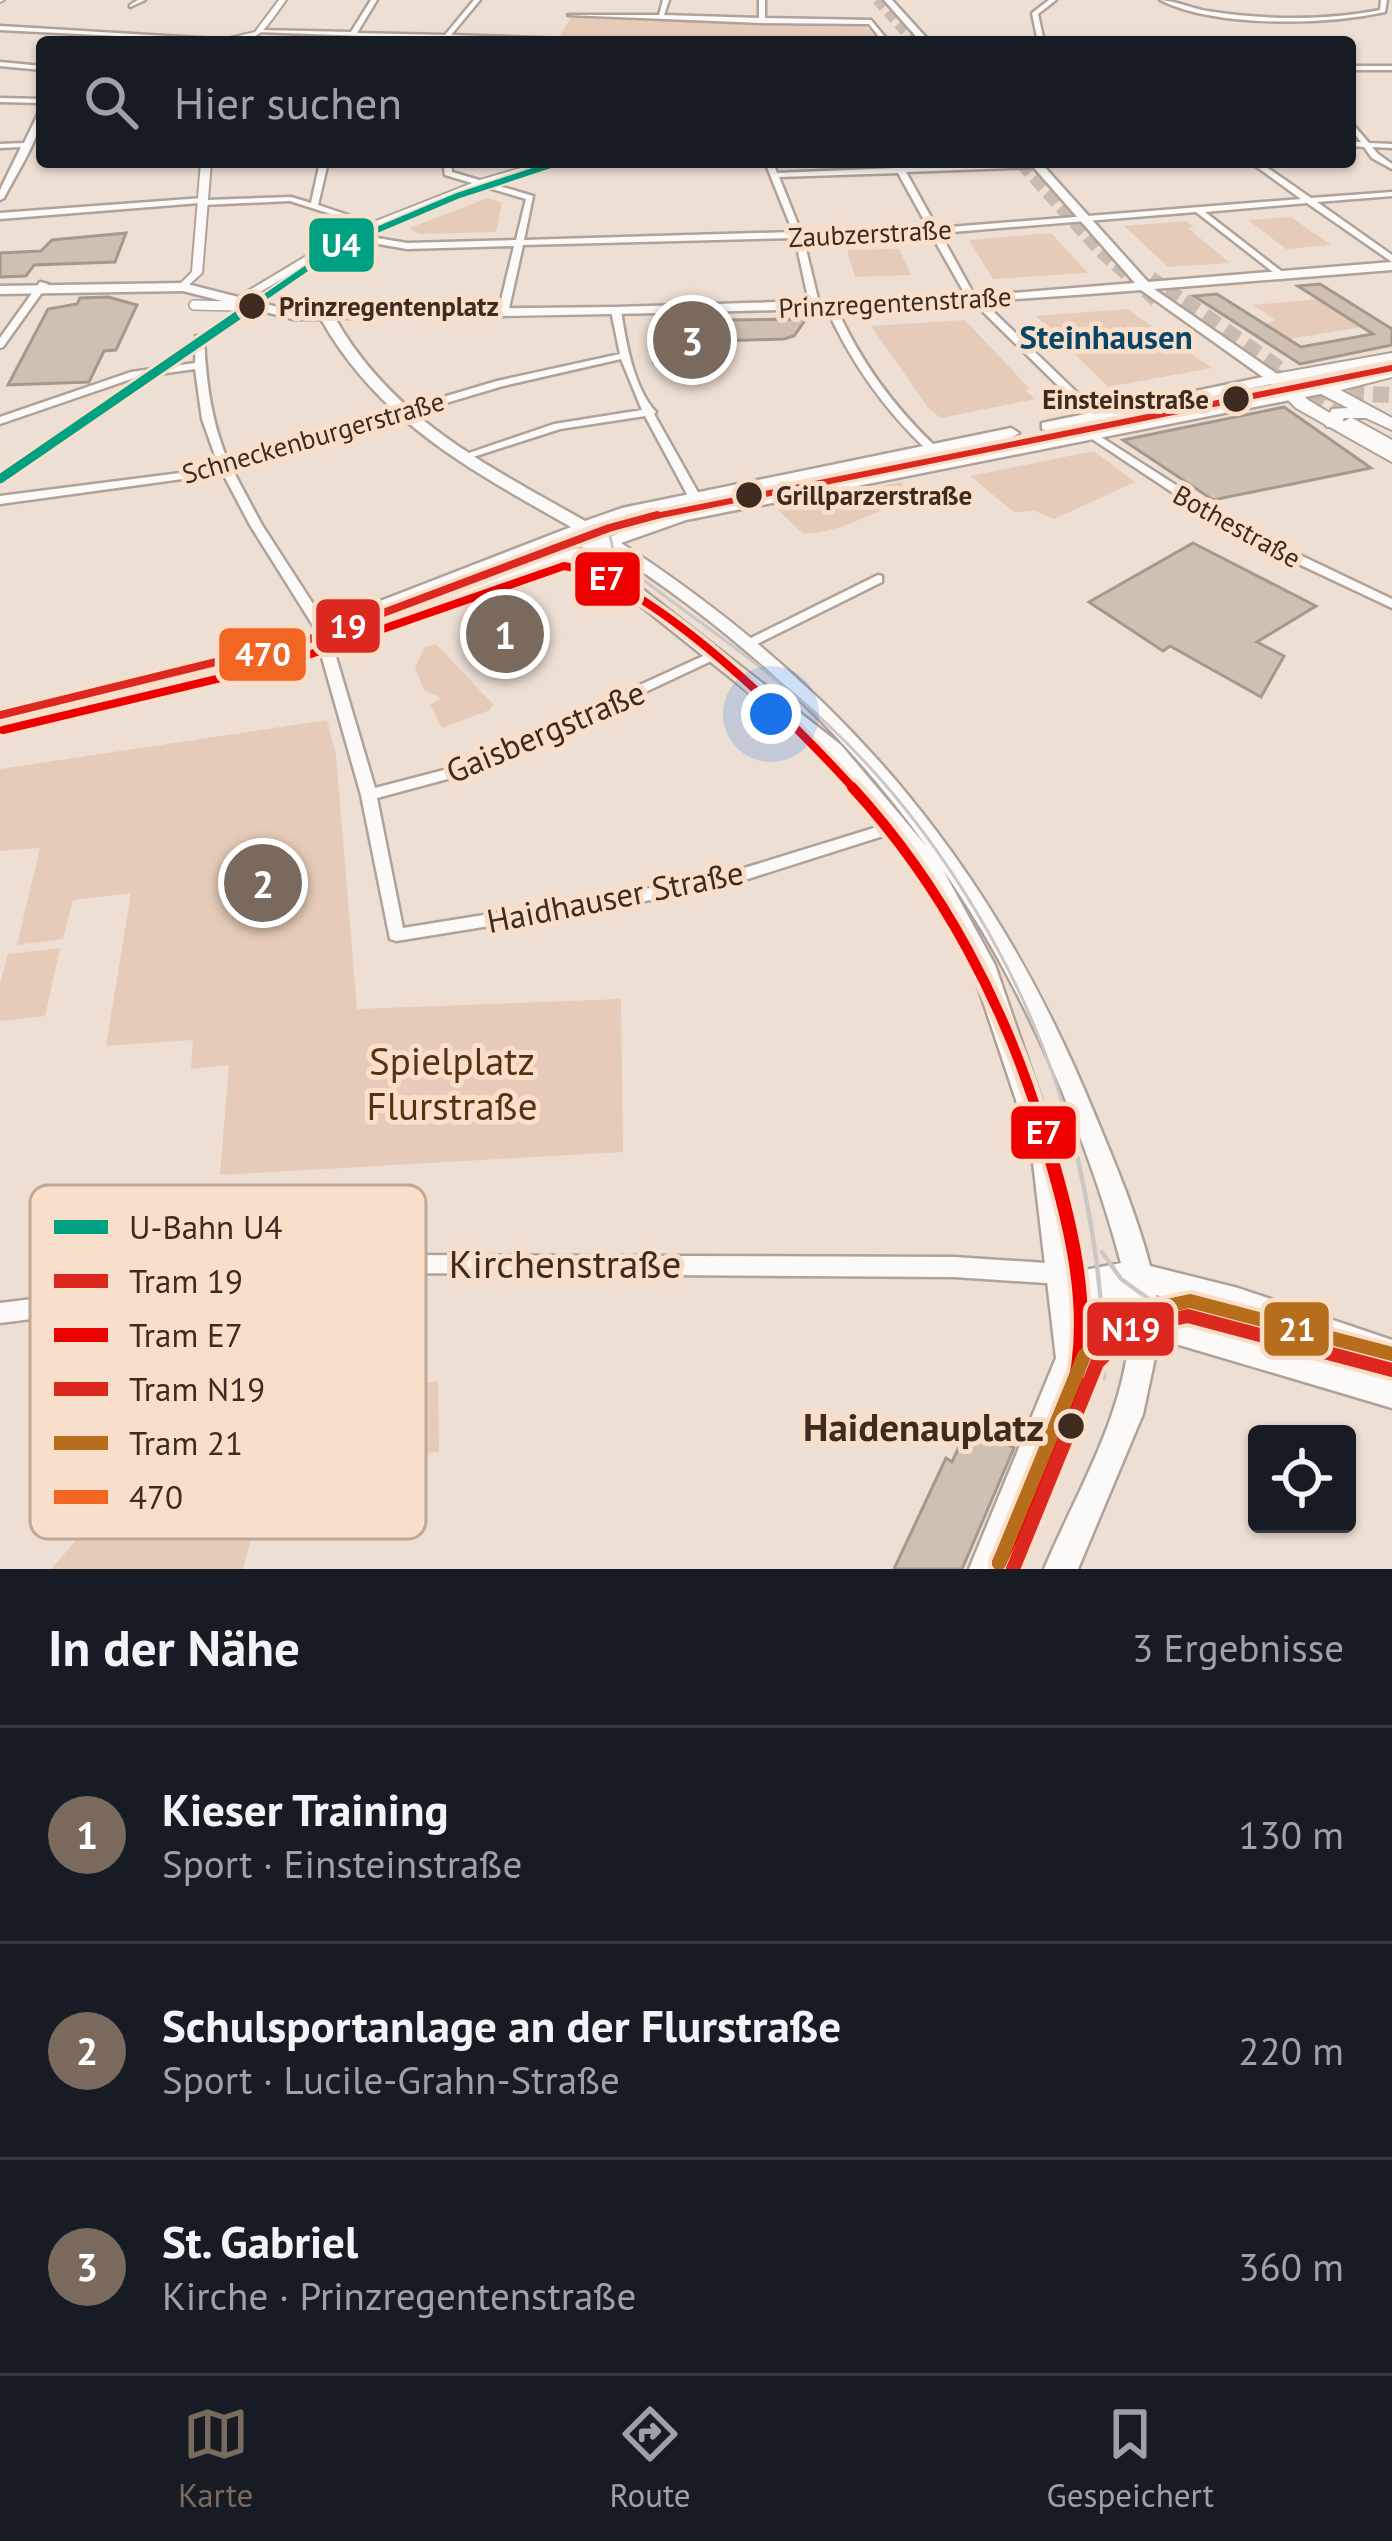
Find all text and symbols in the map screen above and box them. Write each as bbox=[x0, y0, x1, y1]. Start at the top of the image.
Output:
search box bbox=[36, 36, 1356, 168]
icon: search bbox=[78, 69, 144, 135]
text: Hier suchen bbox=[174, 73, 402, 131]
street label: Zaubzerstraße bbox=[787, 212, 953, 254]
line badge: U4 bbox=[307, 216, 376, 274]
text: U4 bbox=[321, 223, 361, 266]
street label: Prinzregentenstraße bbox=[778, 279, 1012, 325]
place label: Prinzregentenplatz bbox=[279, 289, 499, 323]
marker: Prinzregentenplatz bbox=[236, 290, 268, 322]
pin: 3 bbox=[653, 295, 731, 385]
district label: Steinhausen bbox=[1019, 315, 1193, 358]
place label: Einsteinstraße bbox=[1042, 382, 1209, 416]
street label: Schneckenburgerstraße bbox=[178, 383, 448, 491]
marker: Einsteinstraße bbox=[1220, 383, 1252, 415]
street label: Bothestraße bbox=[1167, 477, 1307, 575]
place label: Grillparzerstraße bbox=[776, 478, 972, 512]
marker: Grillparzerstraße bbox=[733, 479, 765, 511]
line badge: E7 bbox=[573, 550, 642, 608]
text: E7 bbox=[589, 556, 625, 599]
pin: 1 bbox=[466, 589, 544, 679]
line badge: 19 bbox=[314, 597, 382, 655]
text: 19 bbox=[329, 604, 367, 647]
line badge: 470 bbox=[217, 626, 308, 683]
text: 470 bbox=[235, 632, 291, 675]
street label: Gaisbergstraße bbox=[439, 670, 651, 792]
your location bbox=[741, 684, 801, 744]
pin: 2 bbox=[224, 838, 302, 928]
street label: Haidhauser Straße bbox=[483, 850, 747, 942]
park label: Spielplatz Flurstraße bbox=[367, 1035, 537, 1131]
line badge: E7 bbox=[1009, 1104, 1078, 1161]
text: E7 bbox=[1026, 1110, 1062, 1153]
legend bbox=[30, 1185, 426, 1539]
text: U-Bahn U4 bbox=[129, 1205, 282, 1248]
street label: Kirchenstraße bbox=[449, 1238, 681, 1289]
text: Tram 19 bbox=[129, 1259, 243, 1302]
line badge: N19 bbox=[1085, 1300, 1176, 1358]
line badge: 21 bbox=[1262, 1300, 1331, 1358]
text: N19 bbox=[1101, 1307, 1161, 1350]
text: 21 bbox=[1278, 1307, 1316, 1350]
text: Tram E7 bbox=[129, 1313, 243, 1356]
text: Tram N19 bbox=[129, 1367, 265, 1410]
place label: Haidenauplatz bbox=[803, 1401, 1044, 1452]
marker: Haidenauplatz bbox=[1055, 1410, 1087, 1442]
text: Tram 21 bbox=[129, 1421, 243, 1464]
map controls bbox=[1248, 1425, 1356, 1533]
button: locate bbox=[1248, 1425, 1356, 1533]
text: 470 bbox=[129, 1475, 183, 1518]
text: In der Nähe bbox=[48, 1614, 300, 1680]
text: 3 Ergebnisse bbox=[1132, 1622, 1344, 1673]
text: Kieser Training bbox=[162, 1780, 449, 1838]
text: 1 bbox=[76, 1809, 98, 1860]
text: 130 m bbox=[1238, 1809, 1344, 1860]
text: Sport · Einsteinstraße bbox=[162, 1838, 522, 1889]
text: Schulsportanlage an der Flurstraße bbox=[162, 1996, 841, 2054]
text: 2 bbox=[76, 2025, 98, 2076]
text: 220 m bbox=[1238, 2025, 1344, 2076]
text: Sport · Lucile-Grahn-Straße bbox=[162, 2054, 620, 2105]
text: St. Gabriel bbox=[162, 2212, 358, 2270]
text: 3 bbox=[76, 2241, 98, 2292]
text: 360 m bbox=[1238, 2241, 1344, 2292]
text: Kirche · Prinzregentenstraße bbox=[162, 2270, 636, 2321]
tab: Karte bbox=[178, 2401, 253, 2516]
tab: Route bbox=[609, 2401, 691, 2516]
tab: Gespeichert bbox=[1047, 2401, 1214, 2516]

